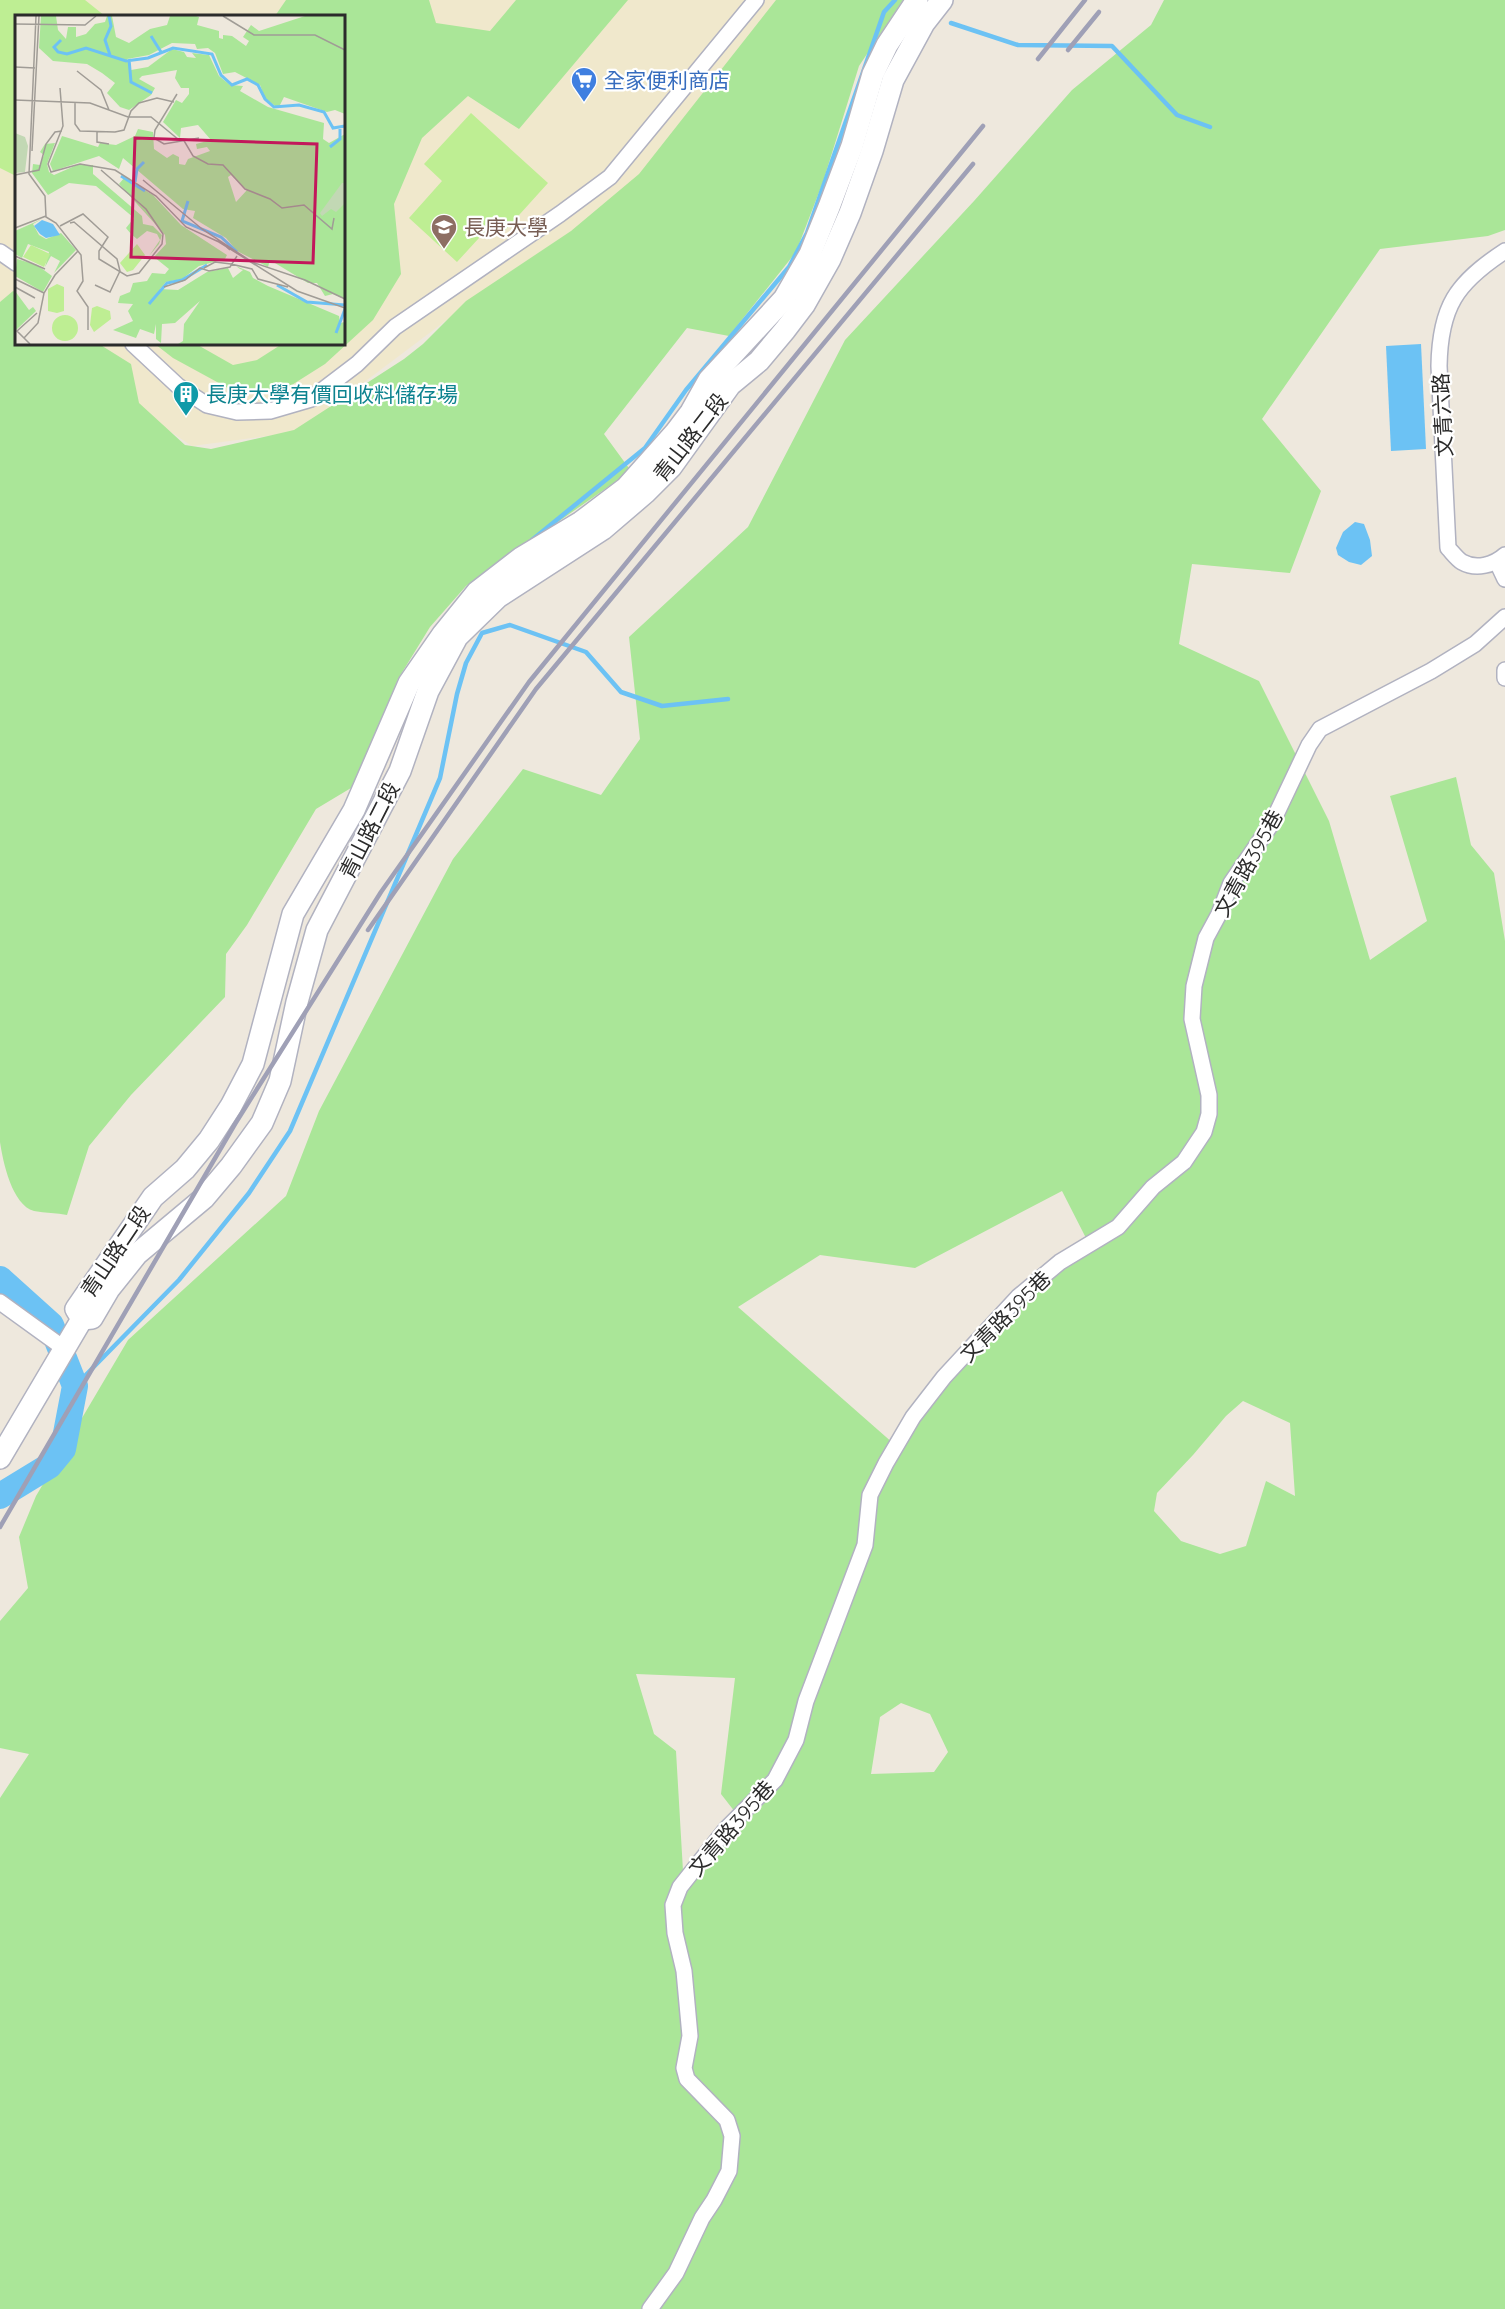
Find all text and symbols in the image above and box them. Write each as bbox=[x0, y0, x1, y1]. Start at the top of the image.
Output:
inset map bbox=[15, 15, 345, 345]
supermarket icon: 全家便利商店 bbox=[569, 65, 599, 103]
place label: 全家便利商店 bbox=[604, 67, 730, 93]
school or university icon: 長庚大學 bbox=[429, 212, 459, 250]
place label: 長庚大學 bbox=[464, 214, 548, 240]
street label: 文青六路 bbox=[1427, 372, 1457, 458]
building icon: 長庚大學有價回收料儲存場 bbox=[171, 379, 201, 417]
place label: 長庚大學有價回收料儲存場 bbox=[206, 381, 458, 407]
street label: 青山路二段 bbox=[647, 388, 733, 486]
street label: 青山路二段 bbox=[334, 777, 404, 883]
street label: 文青路395巷 bbox=[1208, 805, 1288, 921]
street label: 青山路二段 bbox=[75, 1200, 155, 1302]
street label: 文青路395巷 bbox=[954, 1265, 1056, 1367]
street label: 文青路395巷 bbox=[682, 1775, 780, 1881]

